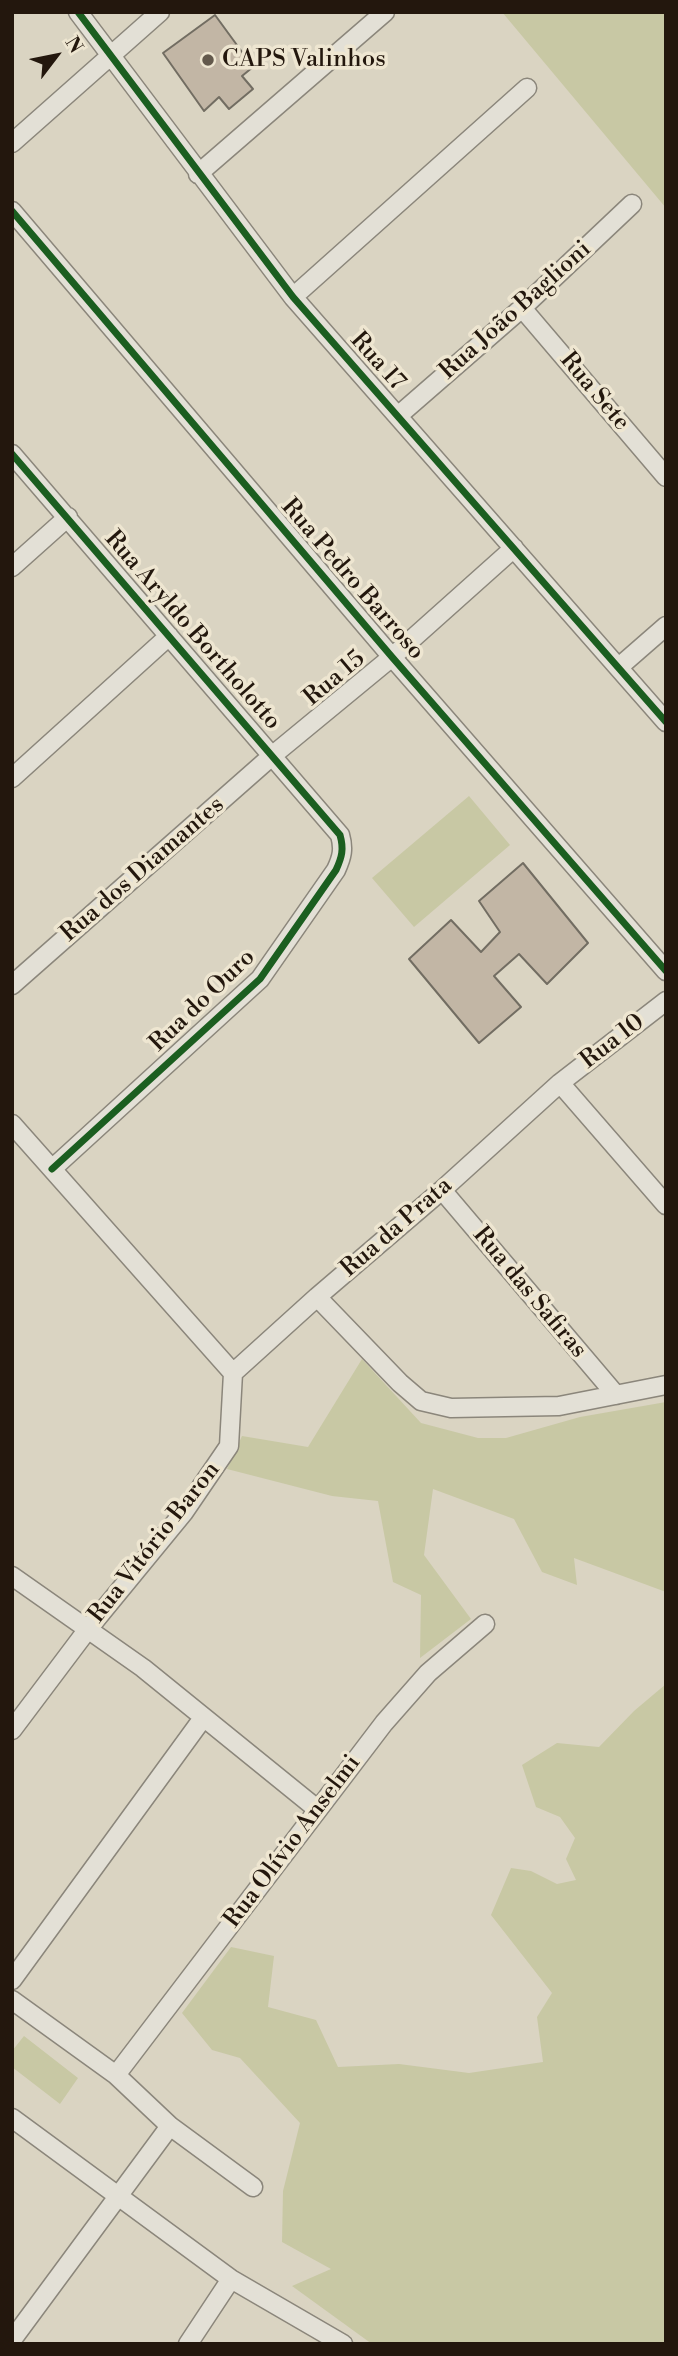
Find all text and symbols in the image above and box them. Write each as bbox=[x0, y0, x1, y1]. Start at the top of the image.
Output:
north arrow bbox=[21, 21, 91, 91]
text: N bbox=[60, 32, 88, 58]
place label: CAPS Valinhos bbox=[222, 46, 386, 74]
marker: CAPS Valinhos bbox=[200, 52, 216, 68]
street label: Rua João Baglioni bbox=[434, 235, 598, 387]
street label: Rua 17 bbox=[343, 327, 411, 397]
street label: Rua Sete bbox=[553, 347, 635, 437]
street label: Rua Pedro Barroso bbox=[274, 494, 430, 666]
street label: Rua Aryldo Bortholotto bbox=[98, 526, 286, 736]
street label: Rua 15 bbox=[299, 645, 371, 713]
street label: Rua dos Diamantes bbox=[55, 791, 231, 949]
street label: Rua do Ouro bbox=[144, 944, 262, 1058]
street label: Rua 10 bbox=[575, 1008, 651, 1076]
street label: Rua da Prata bbox=[336, 1172, 458, 1284]
street label: Rua das Safiras bbox=[466, 1222, 592, 1364]
street label: Rua Vitório Baron bbox=[83, 1457, 227, 1629]
street label: Rua Olívio Anselmi bbox=[219, 1750, 367, 1934]

